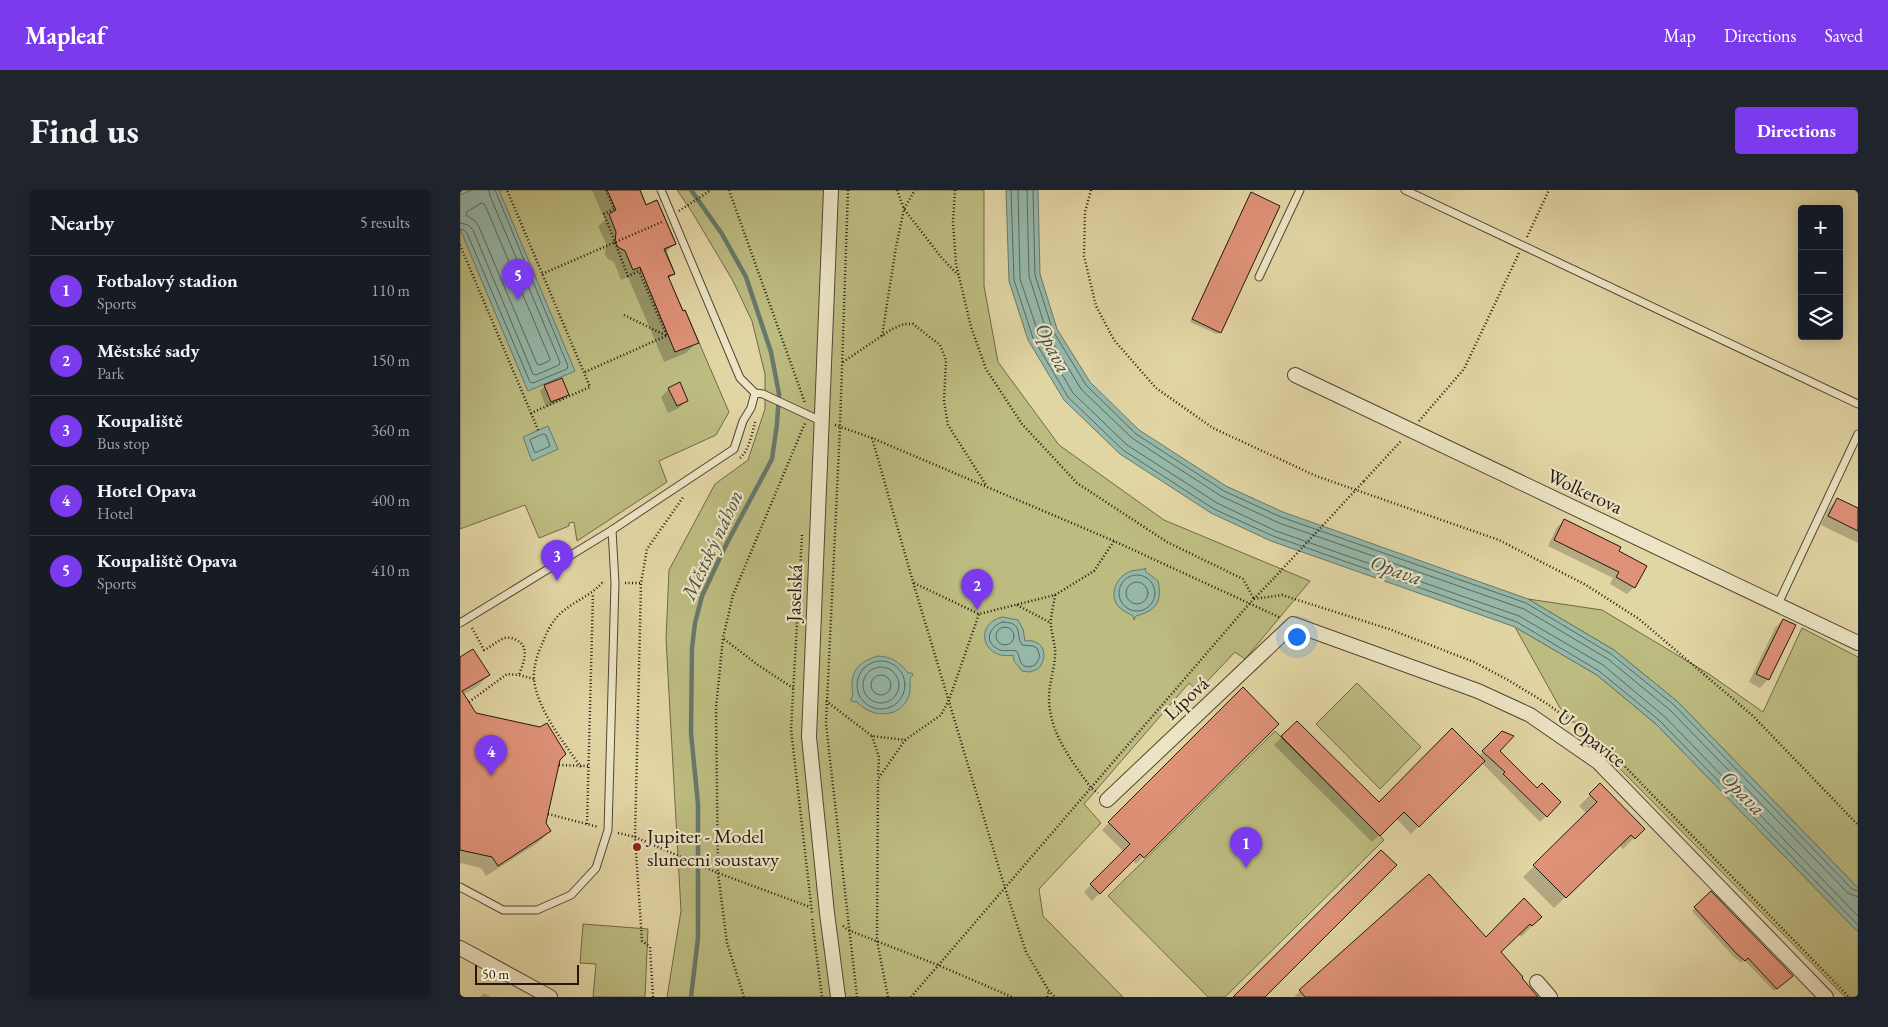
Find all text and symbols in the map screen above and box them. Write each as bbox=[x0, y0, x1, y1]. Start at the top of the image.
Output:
text: Mapleaf bbox=[25, 20, 106, 51]
text: Map bbox=[1664, 24, 1696, 47]
text: Directions bbox=[1724, 24, 1796, 47]
text: Saved bbox=[1824, 24, 1863, 47]
button: Directions bbox=[1735, 107, 1858, 154]
text: Find us bbox=[30, 108, 139, 153]
map controls bbox=[1798, 205, 1843, 340]
button: + bbox=[1798, 205, 1843, 250]
text: Nearby bbox=[50, 209, 114, 236]
text: 5 results bbox=[360, 212, 410, 233]
button: − bbox=[1798, 250, 1843, 295]
pin: 5 bbox=[502, 259, 534, 300]
text: Fotbalový stadion bbox=[97, 268, 238, 293]
text: 1 bbox=[62, 280, 70, 301]
text: 110 m bbox=[371, 280, 410, 301]
text: Sports bbox=[97, 293, 136, 314]
button: layers bbox=[1798, 295, 1843, 340]
water label: Opava bbox=[1029, 318, 1078, 378]
text: Městské sady bbox=[97, 338, 200, 363]
text: 2 bbox=[62, 350, 70, 371]
text: 150 m bbox=[371, 350, 410, 371]
text: Park bbox=[97, 363, 124, 384]
text: Koupaliště bbox=[97, 408, 183, 433]
text: 3 bbox=[62, 420, 70, 441]
text: 360 m bbox=[371, 420, 410, 441]
text: Bus stop bbox=[97, 433, 150, 454]
street label: Wolkerova bbox=[1543, 462, 1627, 520]
text: Hotel Opava bbox=[97, 478, 196, 503]
water label: Městský náhon bbox=[674, 486, 749, 606]
text: 4 bbox=[62, 490, 70, 511]
text: 400 m bbox=[371, 490, 410, 511]
text: Hotel bbox=[97, 503, 133, 524]
pin: 3 bbox=[541, 540, 573, 581]
text: Koupaliště Opava bbox=[97, 548, 237, 573]
water label: Opava bbox=[1367, 548, 1426, 591]
text: 5 bbox=[62, 560, 70, 581]
text: 410 m bbox=[371, 560, 410, 581]
street label: Jaselská bbox=[780, 564, 808, 624]
pin: 2 bbox=[961, 569, 993, 610]
text: Sports bbox=[97, 573, 136, 594]
your location bbox=[1284, 624, 1310, 650]
street label: Lípová bbox=[1158, 670, 1214, 726]
street label: U Opavice bbox=[1552, 703, 1632, 773]
pin: 4 bbox=[475, 735, 507, 776]
water label: Opava bbox=[1715, 764, 1771, 821]
place label: Jupiter - Model slunecni soustavy bbox=[645, 823, 779, 872]
pin: 1 bbox=[1230, 827, 1262, 868]
marker: Jupiter - Model slunecni soustavy bbox=[631, 841, 643, 853]
scale bar bbox=[475, 962, 579, 985]
text: 50 m bbox=[482, 965, 509, 983]

